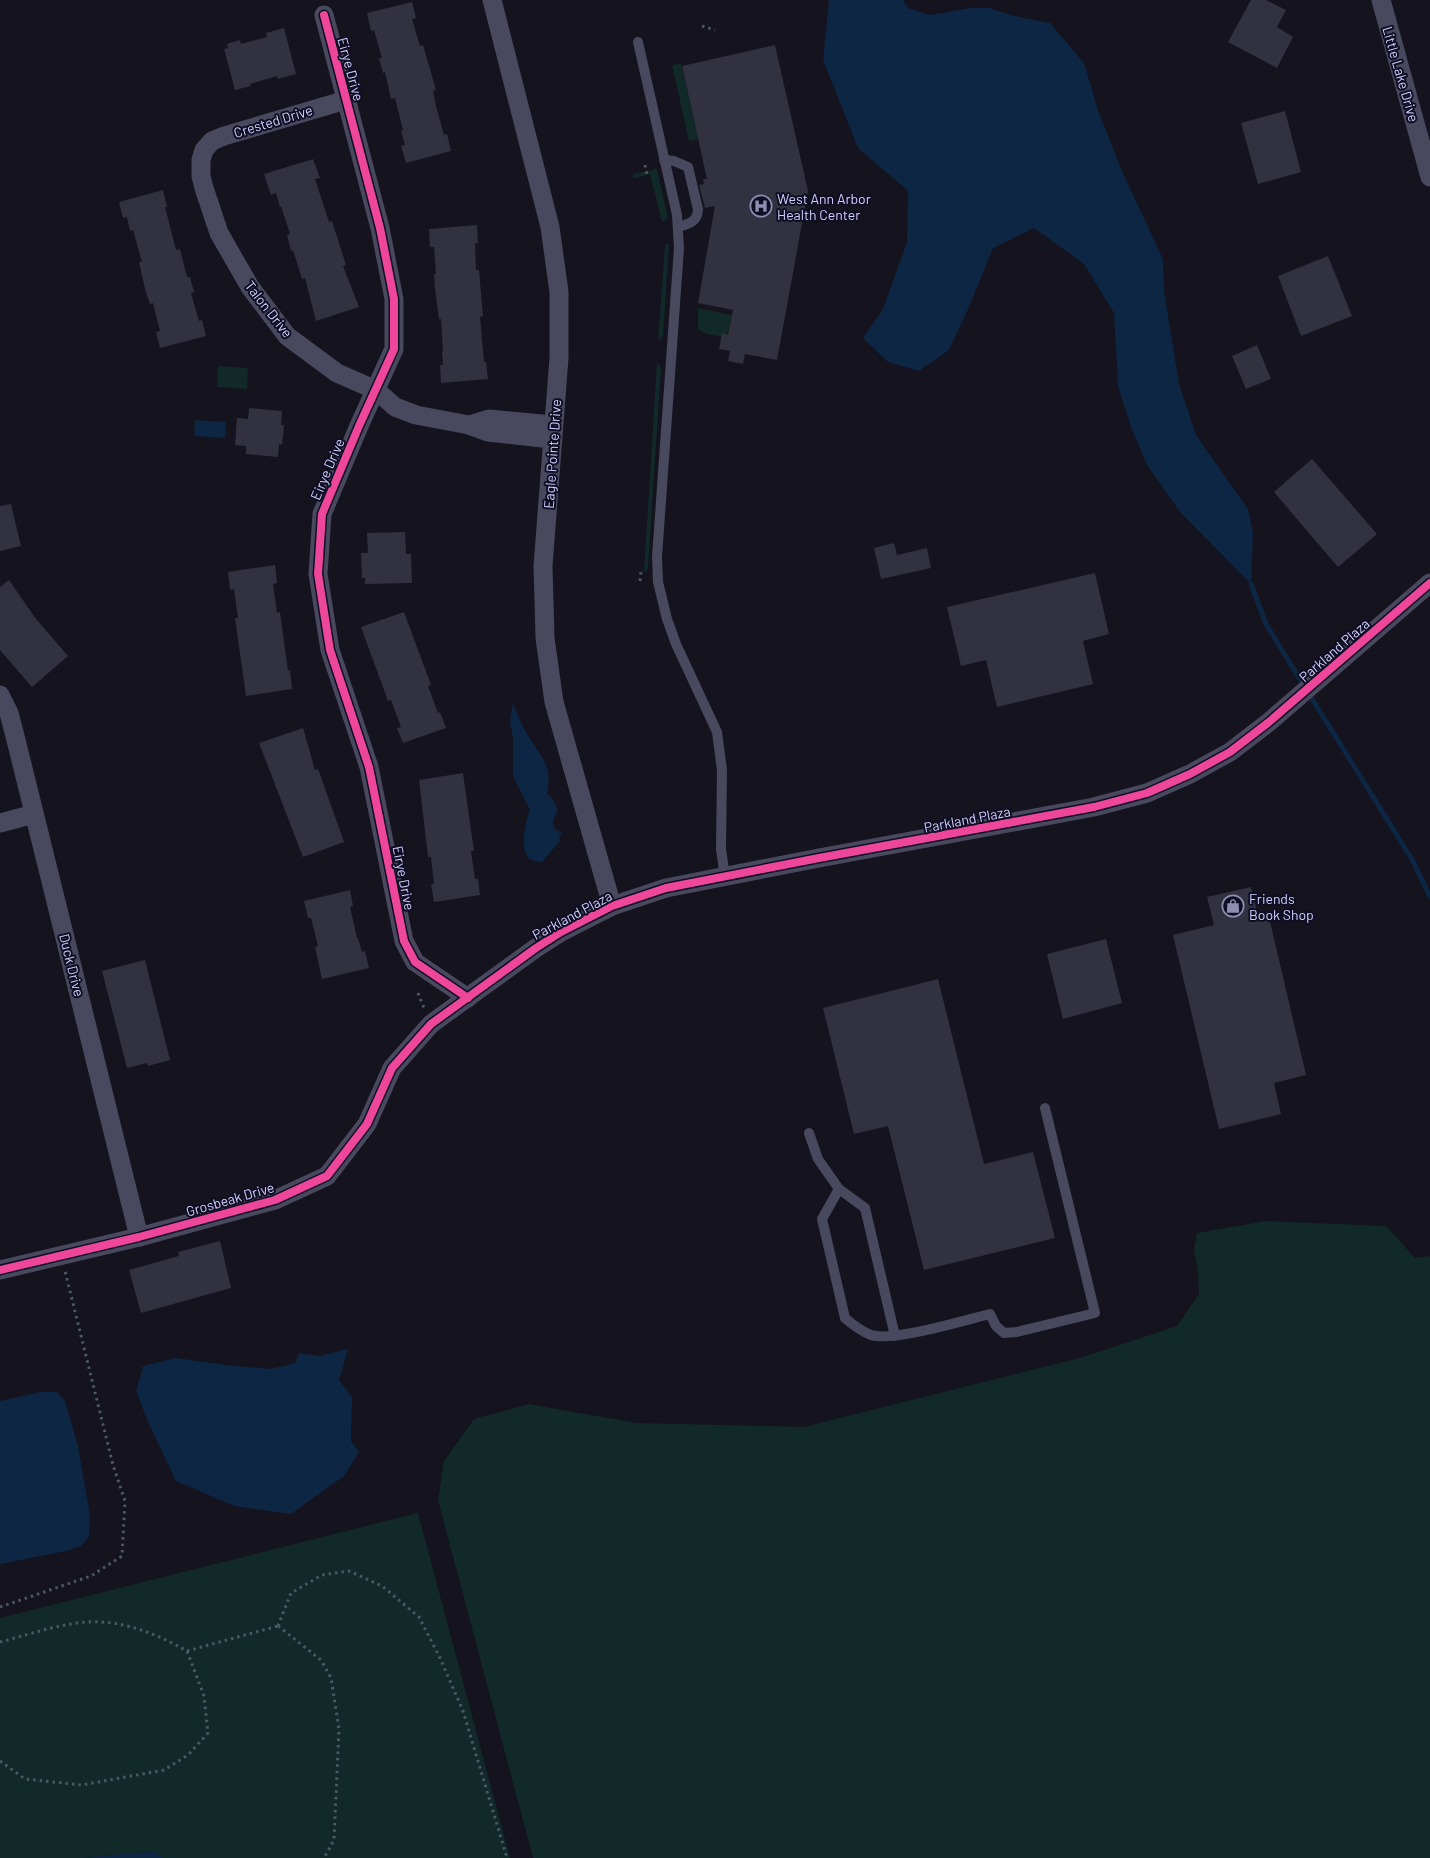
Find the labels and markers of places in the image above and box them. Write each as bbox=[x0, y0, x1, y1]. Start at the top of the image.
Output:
place label: West Ann Arbor Health Center bbox=[777, 190, 871, 223]
hospital icon: West Ann Arbor Health Center bbox=[749, 194, 773, 218]
place label: Friends Book Shop bbox=[1249, 890, 1314, 923]
shop icon: Friends Book Shop bbox=[1221, 894, 1245, 918]

